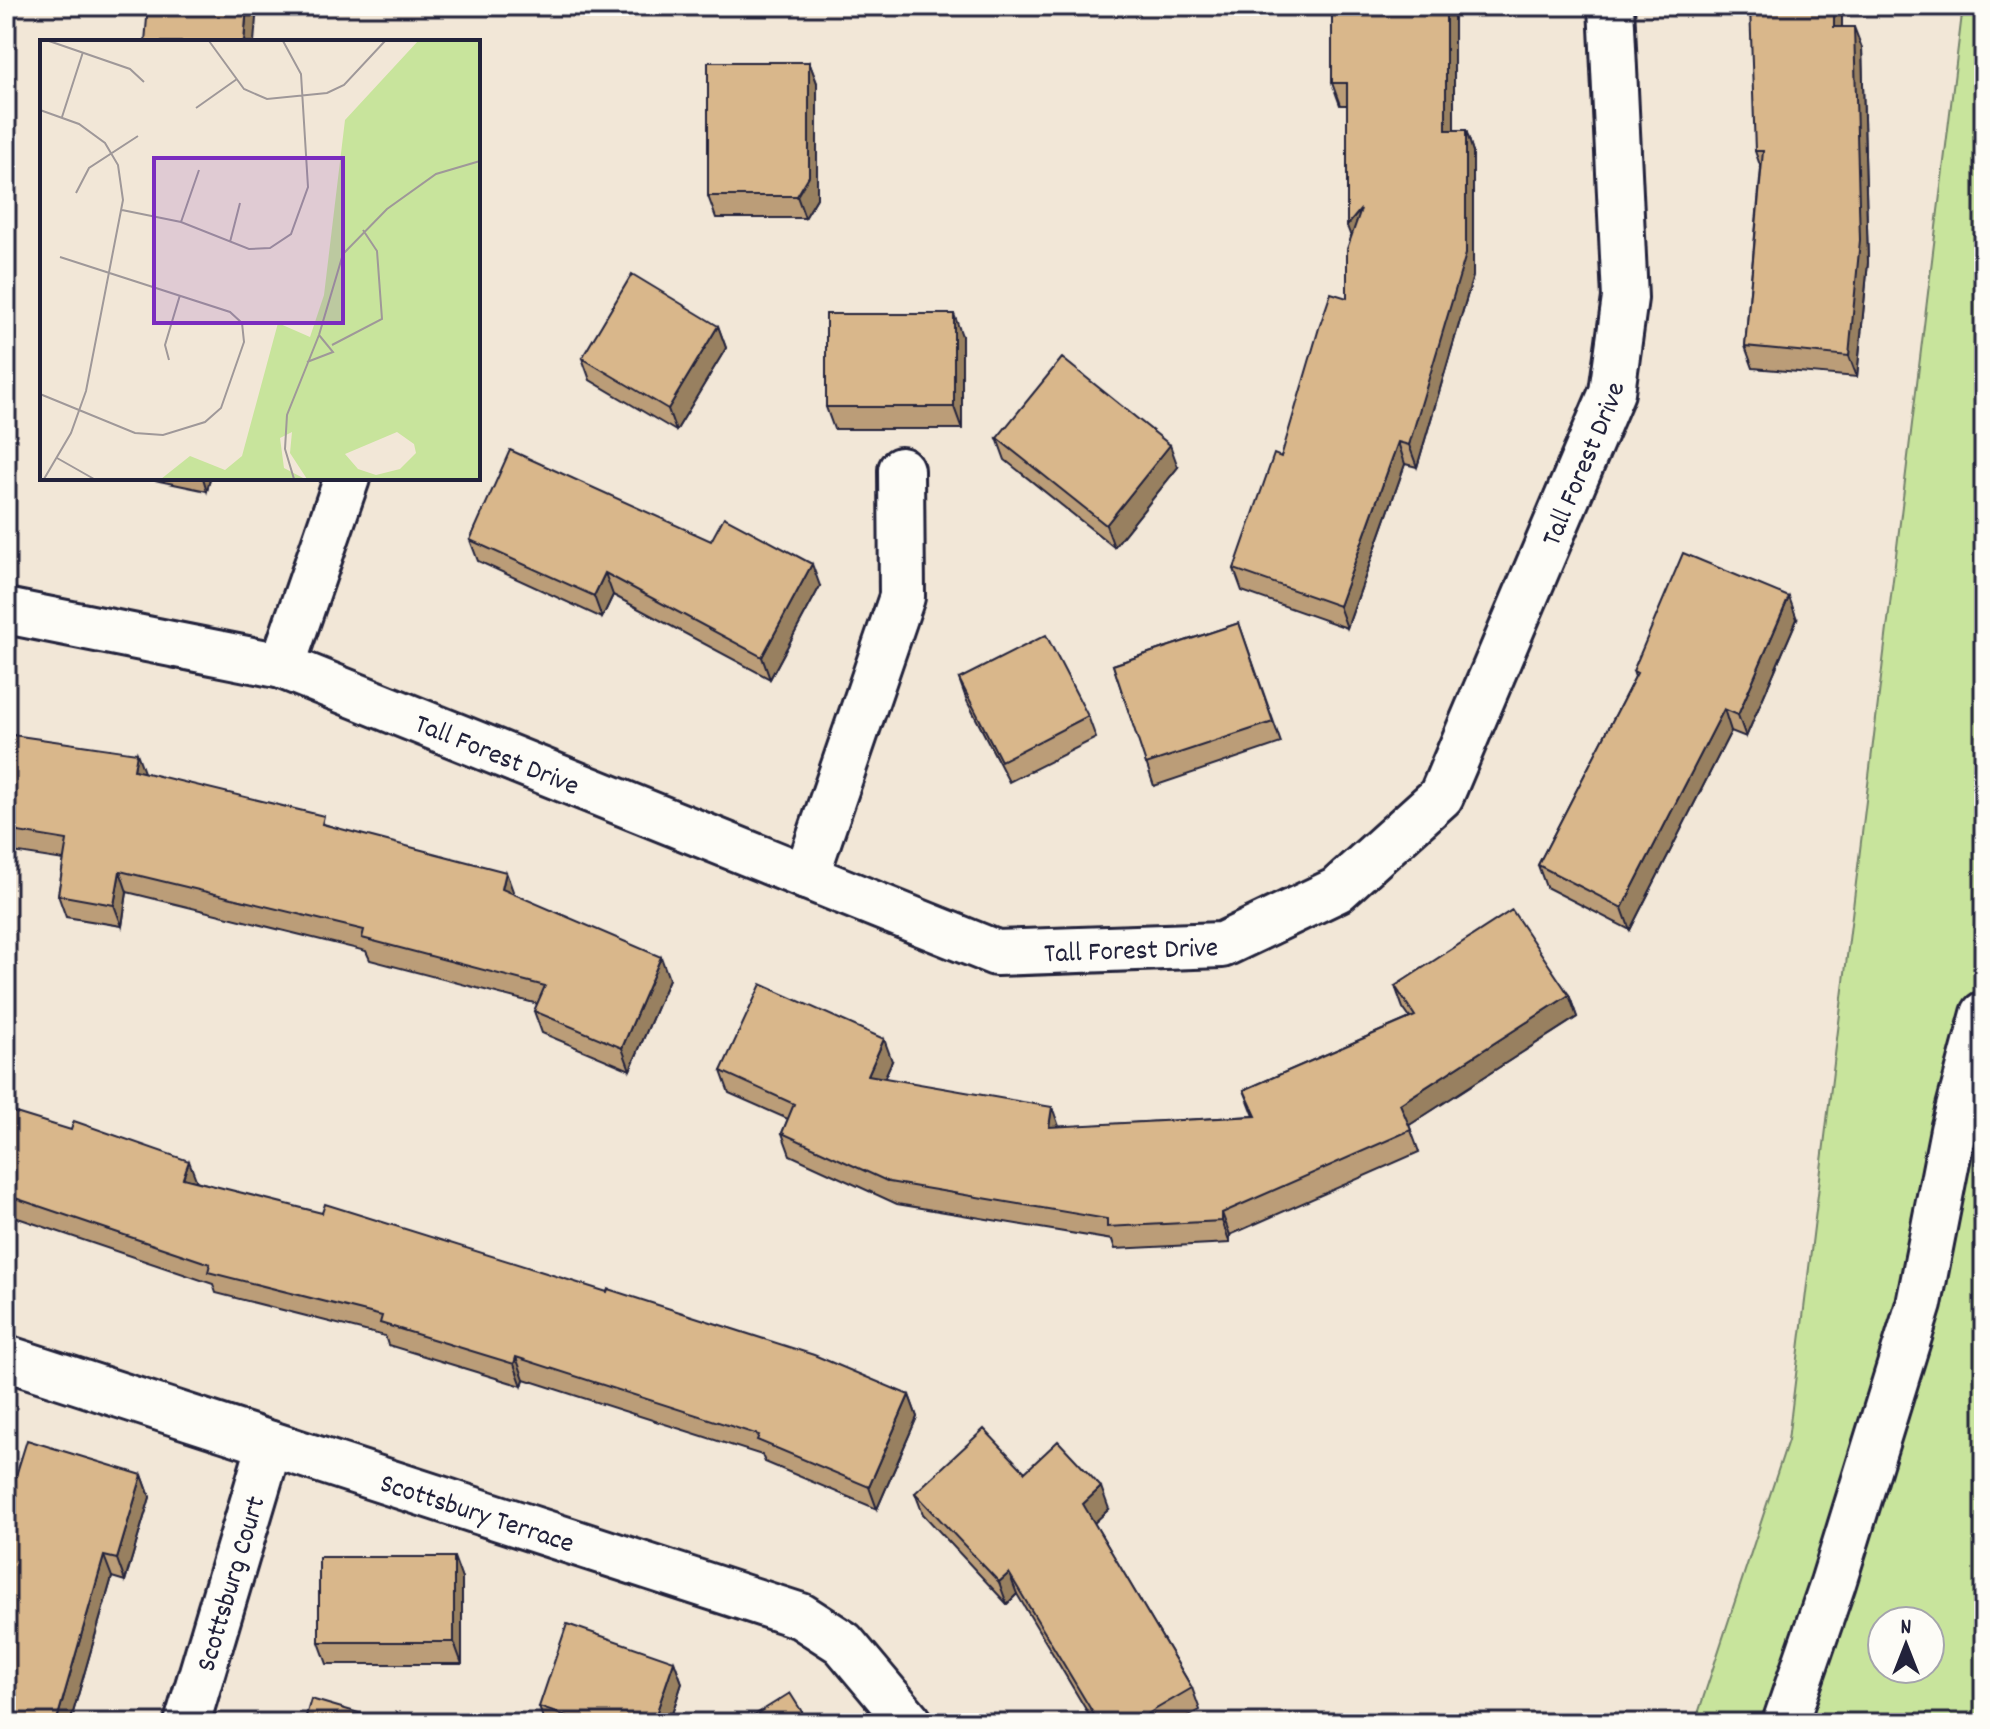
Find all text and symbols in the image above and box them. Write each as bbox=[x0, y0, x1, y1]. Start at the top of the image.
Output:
inset map bbox=[40, 40, 480, 480]
street label: Tall Forest Drive bbox=[1534, 380, 1638, 553]
street label: Tall Forest Drive bbox=[408, 706, 584, 808]
street label: Tall Forest Drive bbox=[1043, 930, 1219, 976]
street label: Scottsbury Terrace bbox=[374, 1466, 578, 1566]
street label: Scottsburg Court bbox=[188, 1492, 278, 1677]
north arrow bbox=[1866, 1605, 1946, 1685]
text: N bbox=[1901, 1613, 1912, 1644]

